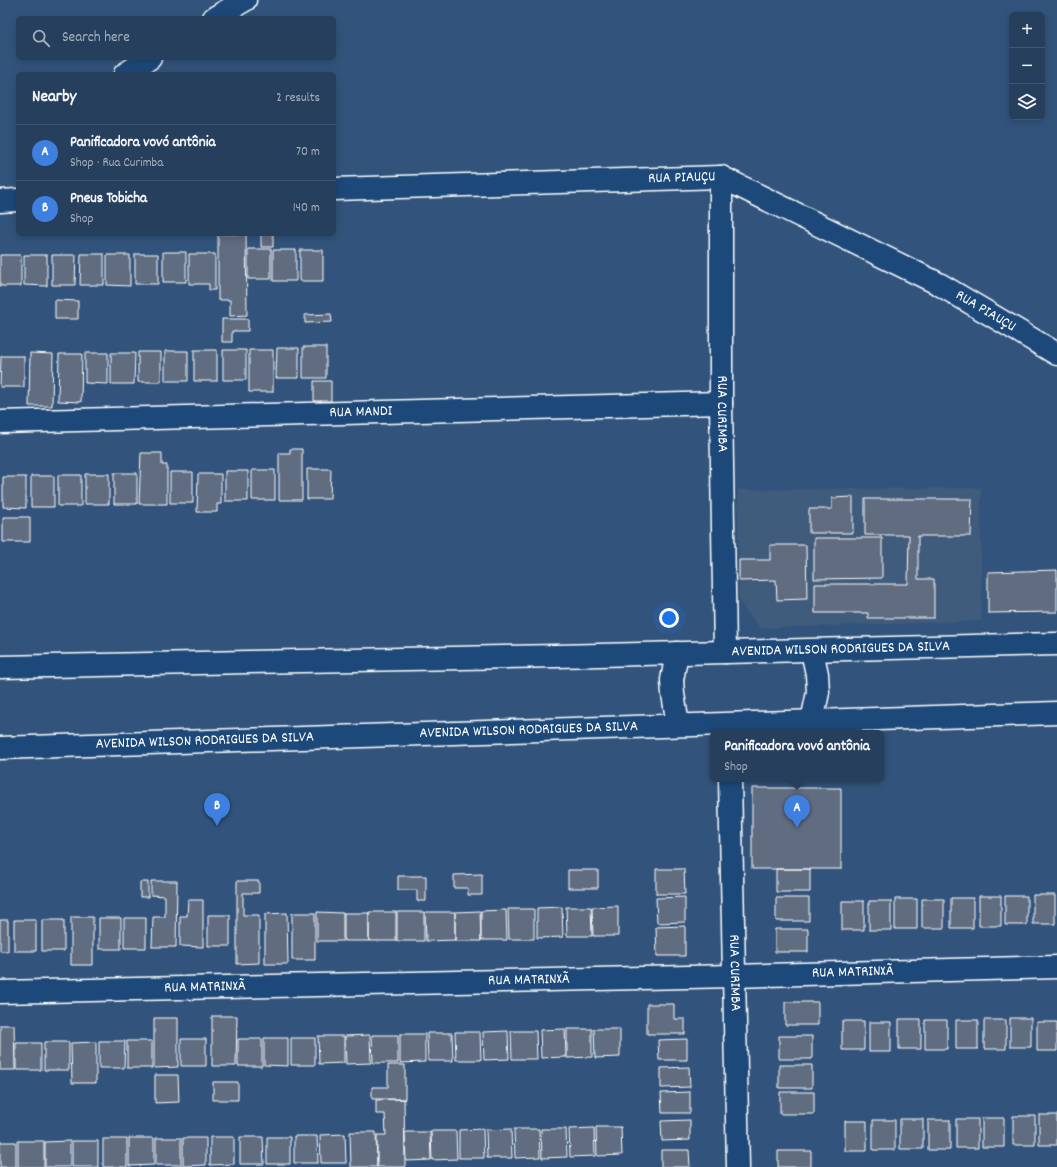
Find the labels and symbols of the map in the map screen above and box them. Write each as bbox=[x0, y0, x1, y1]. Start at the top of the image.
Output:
street label: RUA PIAUÇU bbox=[648, 166, 716, 190]
street label: RUA PIAUÇU bbox=[951, 285, 1020, 338]
street label: RUA CURIMBA bbox=[710, 376, 733, 453]
street label: RUA MANDI bbox=[329, 401, 393, 424]
your location bbox=[659, 608, 679, 628]
street label: AVENIDA WILSON RODRIGUES DA SILVA bbox=[731, 636, 951, 663]
street label: AVENIDA WILSON RODRIGUES DA SILVA bbox=[419, 716, 638, 745]
street label: AVENIDA WILSON RODRIGUES DA SILVA bbox=[95, 727, 315, 756]
pin: B bbox=[204, 793, 230, 826]
pin: A bbox=[784, 795, 810, 828]
street label: RUA CURIMBA bbox=[722, 934, 746, 1012]
street label: RUA MATRINXÃ bbox=[812, 961, 894, 985]
street label: RUA MATRINXÃ bbox=[488, 969, 570, 992]
street label: RUA MATRINXÃ bbox=[164, 976, 246, 999]

